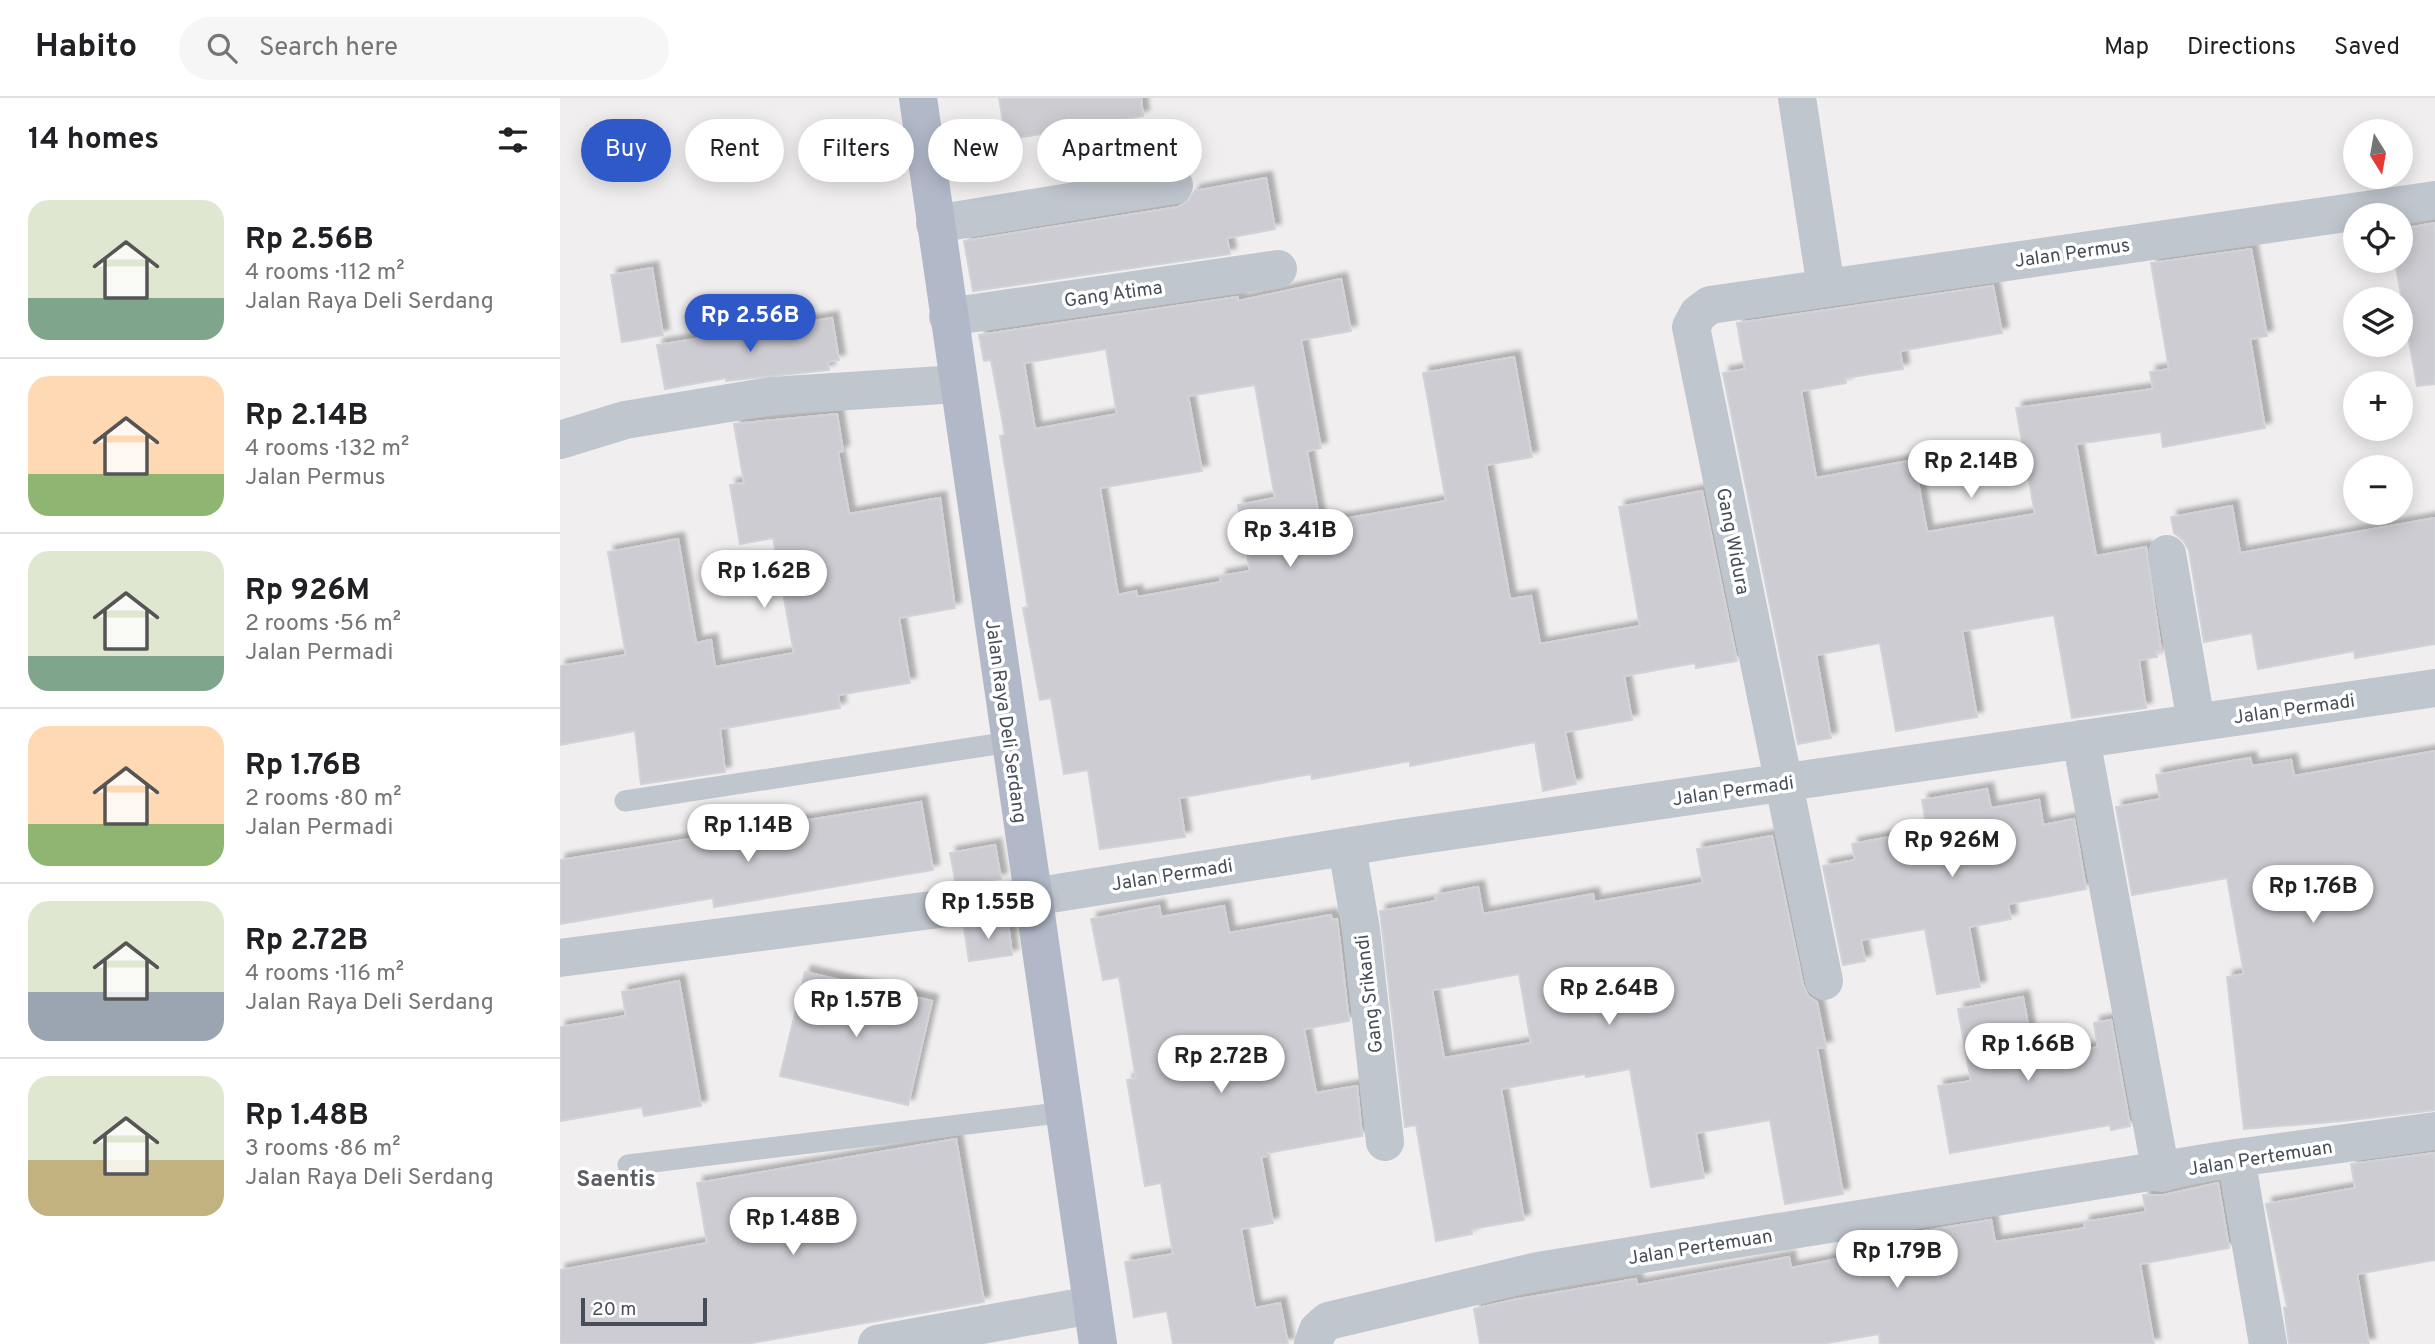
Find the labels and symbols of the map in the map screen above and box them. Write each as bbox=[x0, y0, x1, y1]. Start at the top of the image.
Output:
north arrow bbox=[2343, 119, 2413, 189]
street label: Jalan Permus bbox=[2013, 234, 2131, 274]
street label: Gang Atima bbox=[1063, 276, 1164, 314]
pin: Rp 2.56B bbox=[678, 294, 822, 354]
pin: Rp 2.14B bbox=[1899, 440, 2043, 500]
street label: Gang Widura bbox=[1710, 486, 1754, 597]
pin: Rp 3.41B bbox=[1218, 510, 1362, 569]
pin: Rp 1.62B bbox=[692, 550, 836, 610]
street label: Jalan Raya Deli Serdang bbox=[979, 618, 1031, 825]
street label: Jalan Permadi bbox=[2232, 690, 2357, 730]
street label: Jalan Permadi bbox=[1671, 772, 1796, 812]
pin: Rp 1.14B bbox=[676, 804, 820, 864]
pin: Rp 926M bbox=[1887, 820, 2017, 879]
street label: Jalan Permadi bbox=[1110, 855, 1235, 897]
pin: Rp 1.76B bbox=[2241, 866, 2385, 925]
pin: Rp 1.55B bbox=[916, 882, 1060, 941]
street label: Gang Srikandi bbox=[1351, 933, 1389, 1054]
pin: Rp 2.64B bbox=[1537, 968, 1681, 1027]
pin: Rp 1.57B bbox=[784, 979, 928, 1039]
pin: Rp 1.66B bbox=[1956, 1024, 2100, 1083]
pin: Rp 2.72B bbox=[1149, 1035, 1293, 1095]
street label: Jalan Pertemuan bbox=[2186, 1136, 2334, 1182]
district label: Saentis bbox=[576, 1166, 656, 1195]
pin: Rp 1.48B bbox=[721, 1198, 865, 1257]
street label: Jalan Pertemuan bbox=[1626, 1225, 1774, 1271]
pin: Rp 1.79B bbox=[1825, 1230, 1969, 1290]
scale bar bbox=[581, 1295, 707, 1327]

